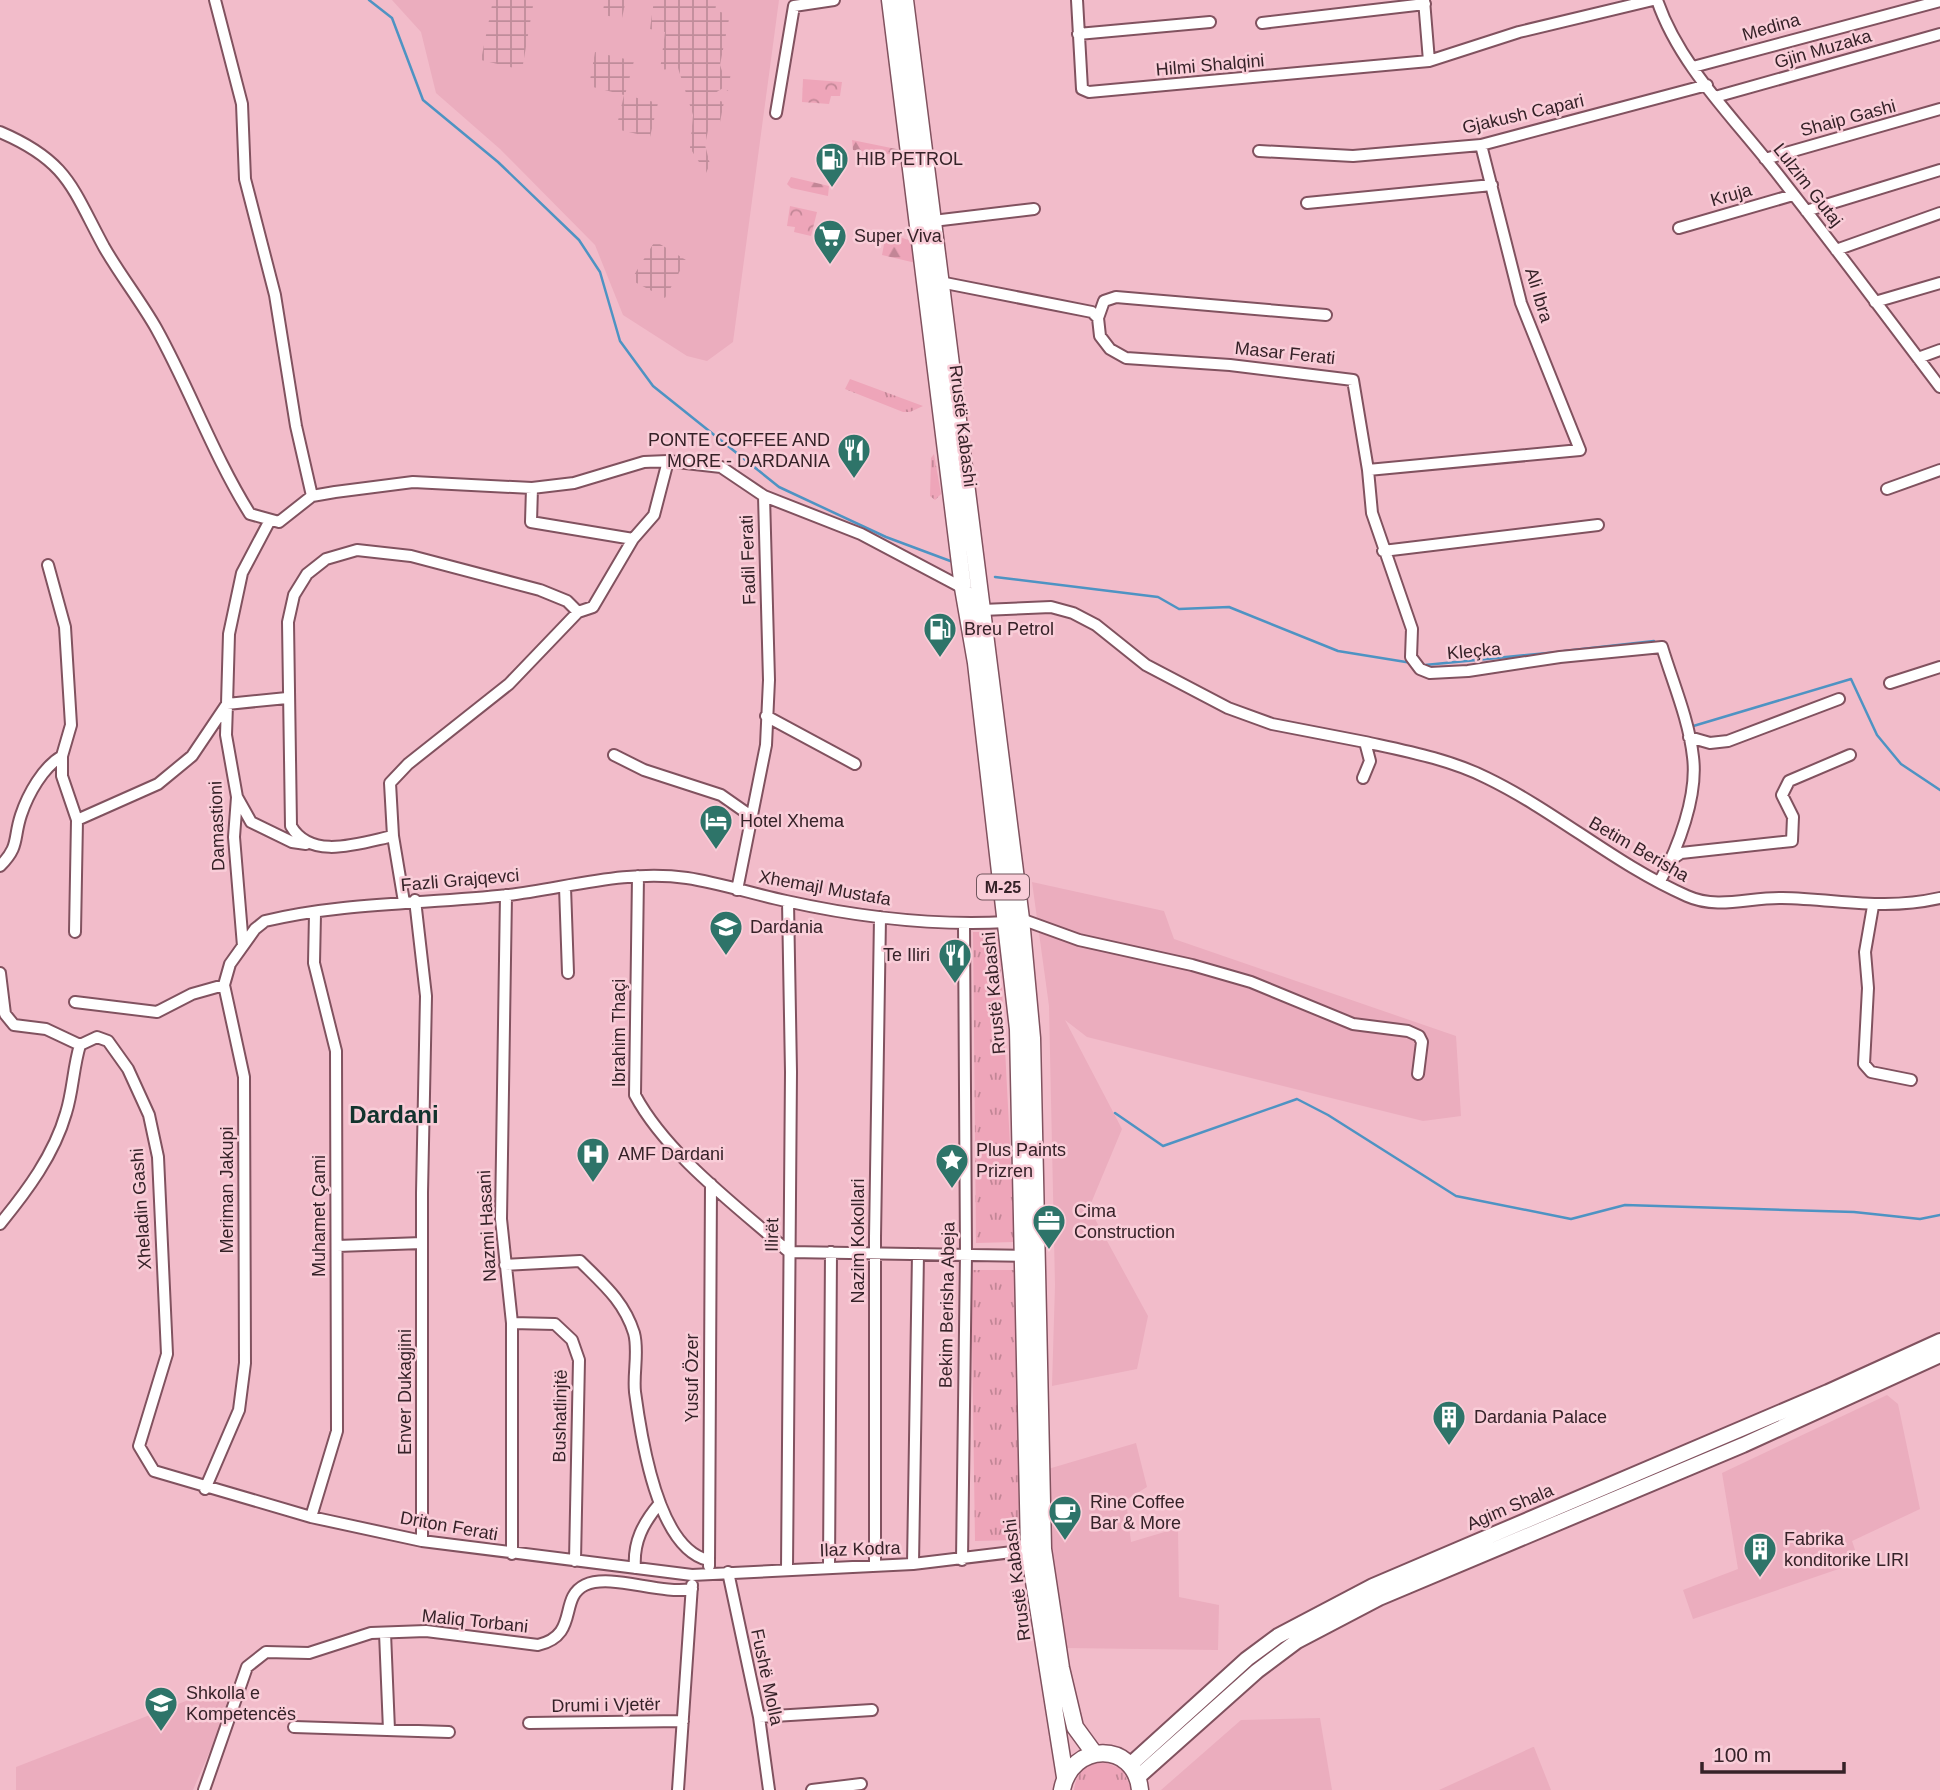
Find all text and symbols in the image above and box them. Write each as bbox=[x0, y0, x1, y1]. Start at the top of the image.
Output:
street label: Medina bbox=[1740, 9, 1803, 45]
street label: Gjin Muzaka bbox=[1772, 25, 1875, 72]
street label: Hilmi Shalqini bbox=[1155, 50, 1265, 80]
street label: Gjakush Capari bbox=[1460, 90, 1586, 138]
street label: Shaip Gashi bbox=[1798, 96, 1898, 140]
street label: Lulzim Gutaj bbox=[1769, 139, 1847, 231]
fuel station icon: HIB PETROL bbox=[813, 140, 851, 189]
place label: HIB PETROL bbox=[856, 149, 963, 169]
street label: Kruja bbox=[1708, 179, 1755, 210]
supermarket icon: Super Viva bbox=[811, 217, 849, 266]
place label: Super Viva bbox=[854, 226, 943, 246]
street label: Ali Ibra bbox=[1521, 265, 1557, 326]
street label: Masar Ferati bbox=[1234, 338, 1336, 368]
street label: Rrustë Kabashi bbox=[946, 364, 980, 488]
place label: PONTE COFFEE AND MORE - DARDANIA bbox=[648, 430, 830, 471]
restaurant icon: PONTE COFFEE AND MORE - DARDANIA bbox=[835, 431, 873, 480]
street label: Fadil Ferati bbox=[736, 515, 760, 605]
fuel station icon: Breu Petrol bbox=[921, 610, 959, 659]
place label: Breu Petrol bbox=[964, 619, 1054, 639]
street label: Kleçka bbox=[1446, 639, 1503, 663]
street label: Damastioni bbox=[205, 781, 229, 871]
hotel icon: Hotel Xhema bbox=[697, 802, 735, 851]
place label: Hotel Xhema bbox=[740, 811, 845, 831]
street label: Betim Berisha bbox=[1585, 812, 1693, 886]
street label: Fazli Grajqevci bbox=[400, 865, 520, 895]
street label: Xhemajl Mustafa bbox=[757, 867, 894, 910]
road number: M-25 bbox=[977, 874, 1029, 900]
school or university icon: Dardania bbox=[707, 908, 745, 957]
place label: Dardania bbox=[750, 917, 824, 937]
street label: Rrustë Kabashi bbox=[979, 931, 1009, 1055]
restaurant icon: Te Iliri bbox=[936, 936, 974, 985]
place label: Te Iliri bbox=[883, 945, 930, 965]
street label: Ibrahim Thaçi bbox=[609, 979, 629, 1087]
district label: Dardani bbox=[349, 1101, 439, 1128]
street label: Meriman Jakupi bbox=[217, 1126, 237, 1254]
hospital icon: AMF Dardani bbox=[574, 1135, 612, 1184]
place label: Plus Paints Prizren bbox=[976, 1140, 1066, 1181]
place icon: Plus Paints Prizren bbox=[933, 1141, 971, 1190]
place label: AMF Dardani bbox=[618, 1144, 724, 1164]
street label: Xheladin Gashi bbox=[127, 1147, 155, 1271]
street label: Muhamet Çami bbox=[309, 1155, 329, 1277]
street label: Nazmi Hasani bbox=[474, 1170, 500, 1282]
street label: Nazim Kokollari bbox=[848, 1178, 868, 1304]
place label: Cima Construction bbox=[1074, 1201, 1175, 1242]
office icon: Cima Construction bbox=[1030, 1202, 1068, 1251]
street label: Ilirët bbox=[762, 1218, 782, 1252]
street label: Bekim Berisha Abeja bbox=[936, 1221, 958, 1388]
street label: Enver Dukagjini bbox=[395, 1329, 415, 1455]
street label: Yusuf Özer bbox=[682, 1333, 702, 1423]
street label: Bushatlinjtë bbox=[549, 1369, 571, 1463]
building icon: Dardania Palace bbox=[1430, 1398, 1468, 1447]
place label: Dardania Palace bbox=[1474, 1407, 1607, 1427]
street label: Agim Shala bbox=[1464, 1479, 1557, 1534]
place label: Rine Coffee Bar & More bbox=[1090, 1492, 1185, 1533]
cafe icon: Rine Coffee Bar & More bbox=[1046, 1493, 1084, 1542]
street label: Driton Ferati bbox=[399, 1508, 499, 1544]
street label: Rrustë Kabashi bbox=[1000, 1518, 1034, 1642]
place label: Fabrika konditorike LIRI bbox=[1784, 1529, 1909, 1570]
building icon: Fabrika konditorike LIRI bbox=[1741, 1530, 1779, 1579]
street label: Ilaz Kodra bbox=[819, 1538, 902, 1560]
street label: Maliq Torbani bbox=[421, 1605, 529, 1637]
street label: Fushë Molla bbox=[747, 1627, 787, 1728]
place label: Shkolla e Kompetencës bbox=[186, 1683, 296, 1724]
school or university icon: Shkolla e Kompetencës bbox=[142, 1684, 180, 1733]
street label: Drumi i Vjetër bbox=[551, 1694, 661, 1716]
scale bar bbox=[1702, 1730, 1844, 1774]
text: 100 m bbox=[1713, 1743, 1771, 1766]

